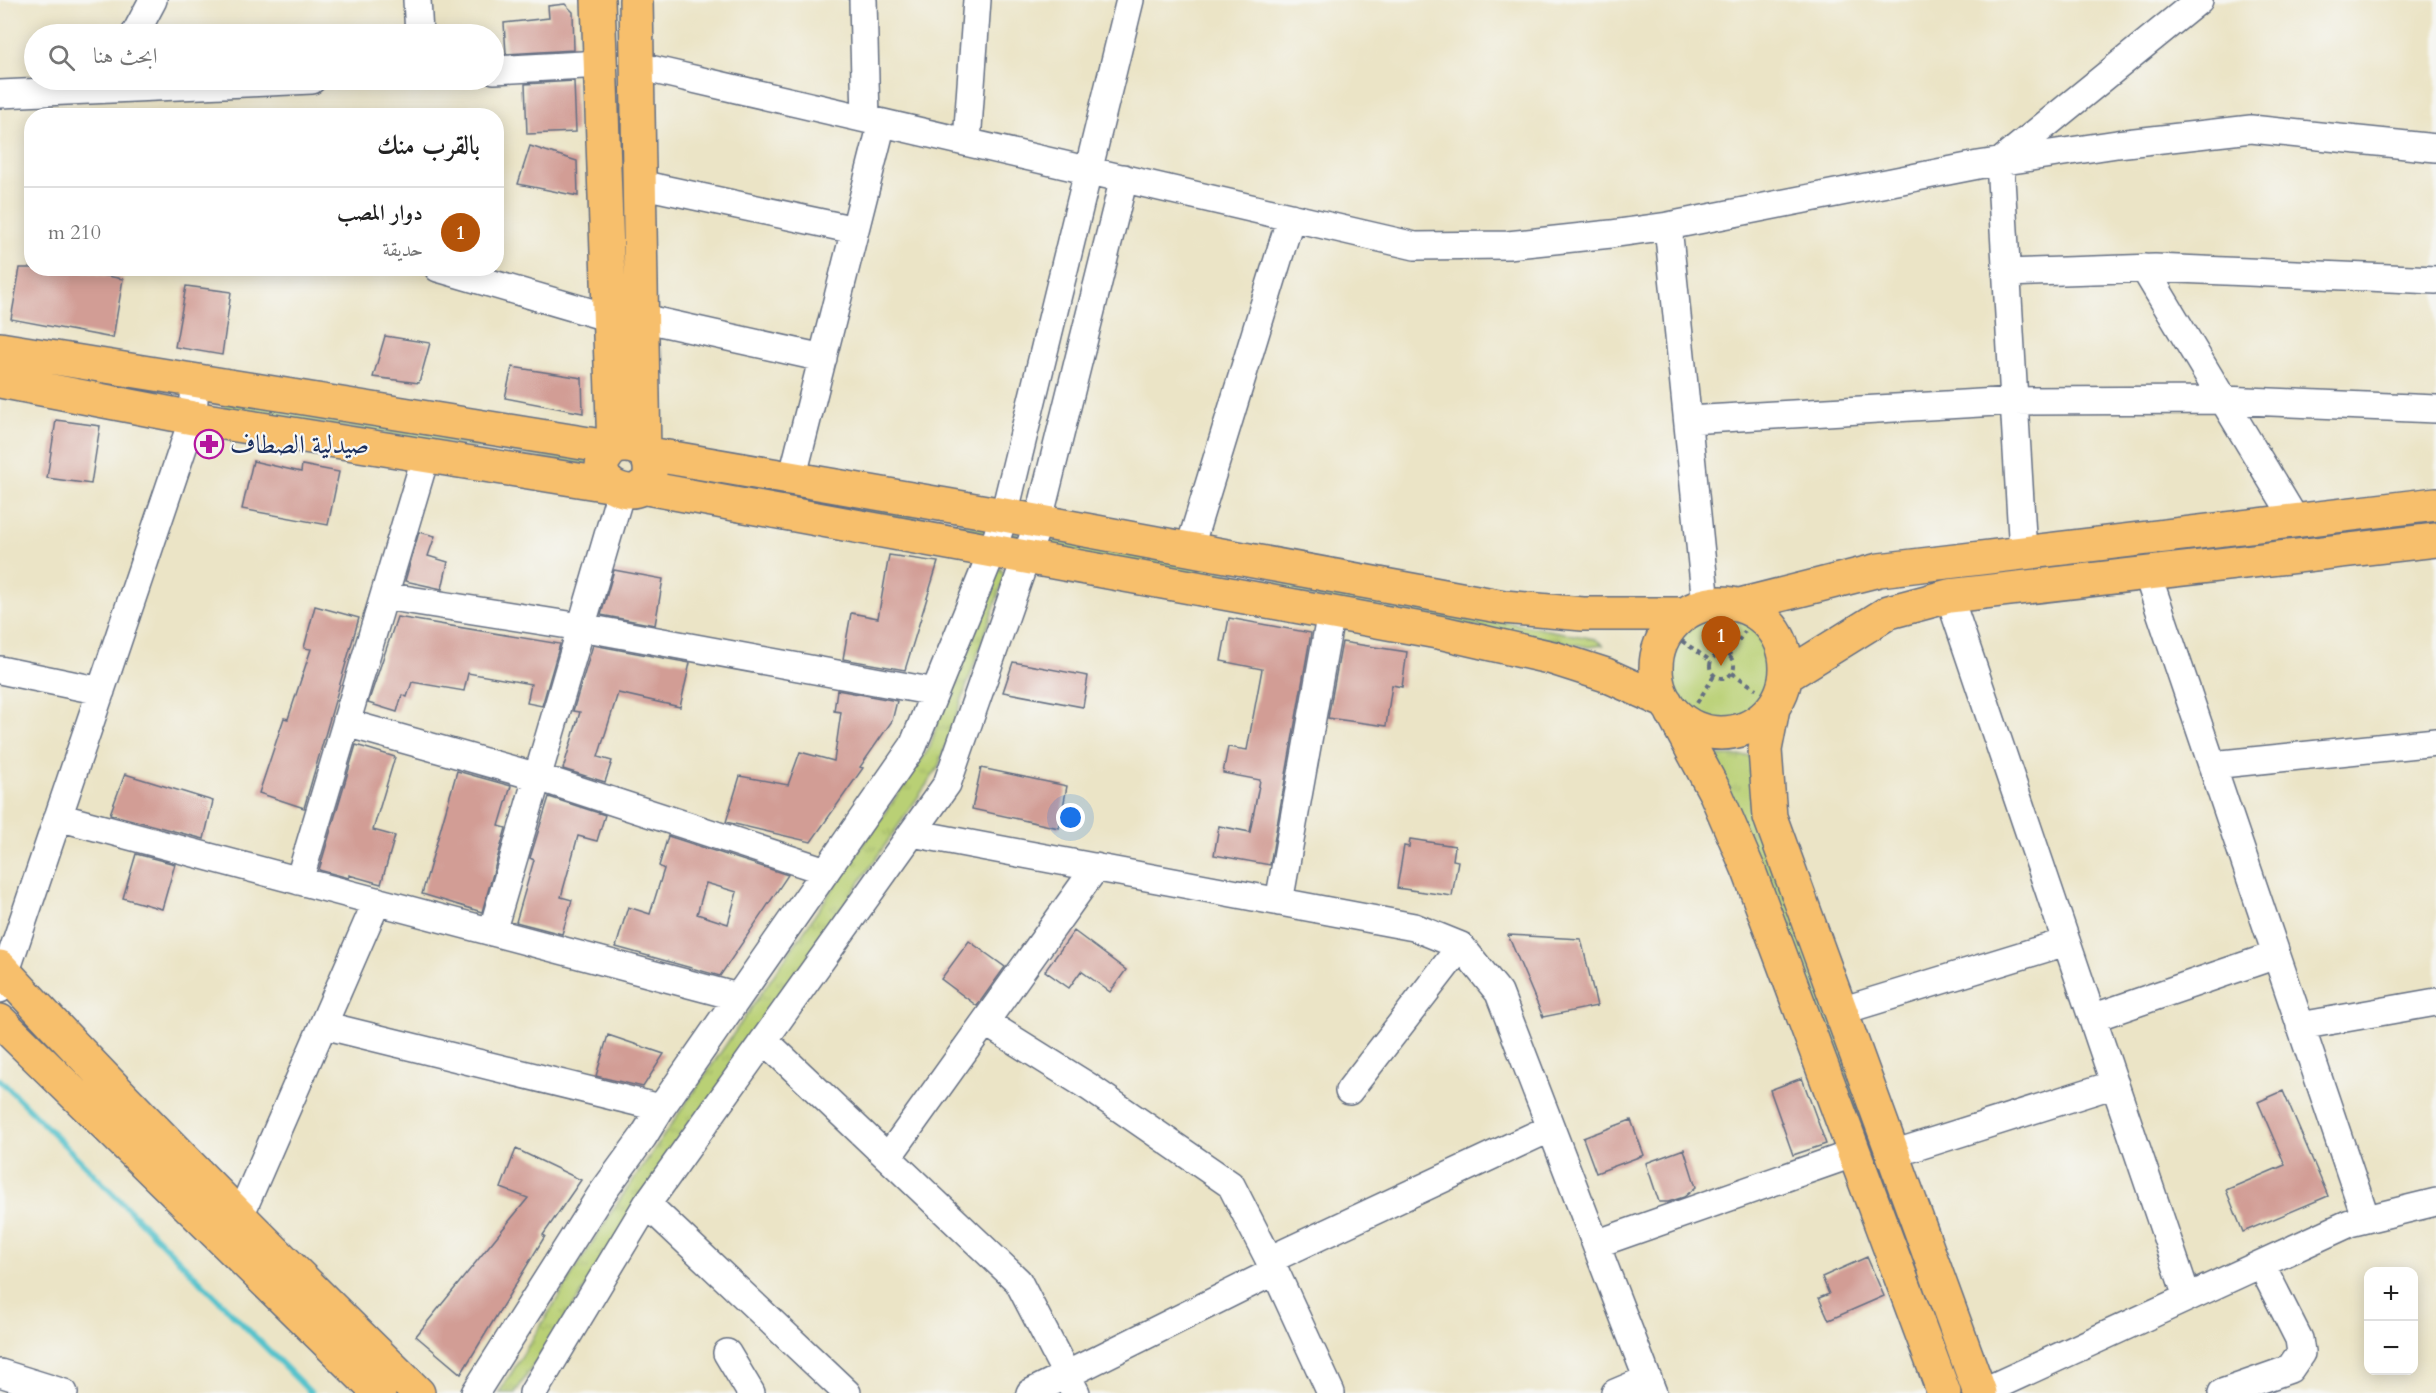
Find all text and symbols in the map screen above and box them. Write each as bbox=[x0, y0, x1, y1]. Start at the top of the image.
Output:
search box bbox=[24, 24, 504, 90]
icon: search bbox=[45, 41, 78, 74]
text: ابحث هنا bbox=[93, 41, 158, 71]
text: بالقرب منك bbox=[377, 128, 480, 163]
text: دوار المصب bbox=[337, 198, 423, 228]
text: 210 m bbox=[48, 219, 101, 246]
text: 1 bbox=[455, 219, 466, 246]
text: حديقة bbox=[383, 236, 423, 263]
place label: صيدلية الصطاف bbox=[230, 427, 369, 462]
pharmacy icon: صيدلية الصطاف bbox=[193, 428, 225, 460]
pin: 1 bbox=[1702, 616, 1740, 666]
your location bbox=[1056, 803, 1085, 832]
map controls bbox=[2364, 1267, 2418, 1375]
button: + bbox=[2364, 1267, 2418, 1321]
button: − bbox=[2364, 1321, 2418, 1375]

